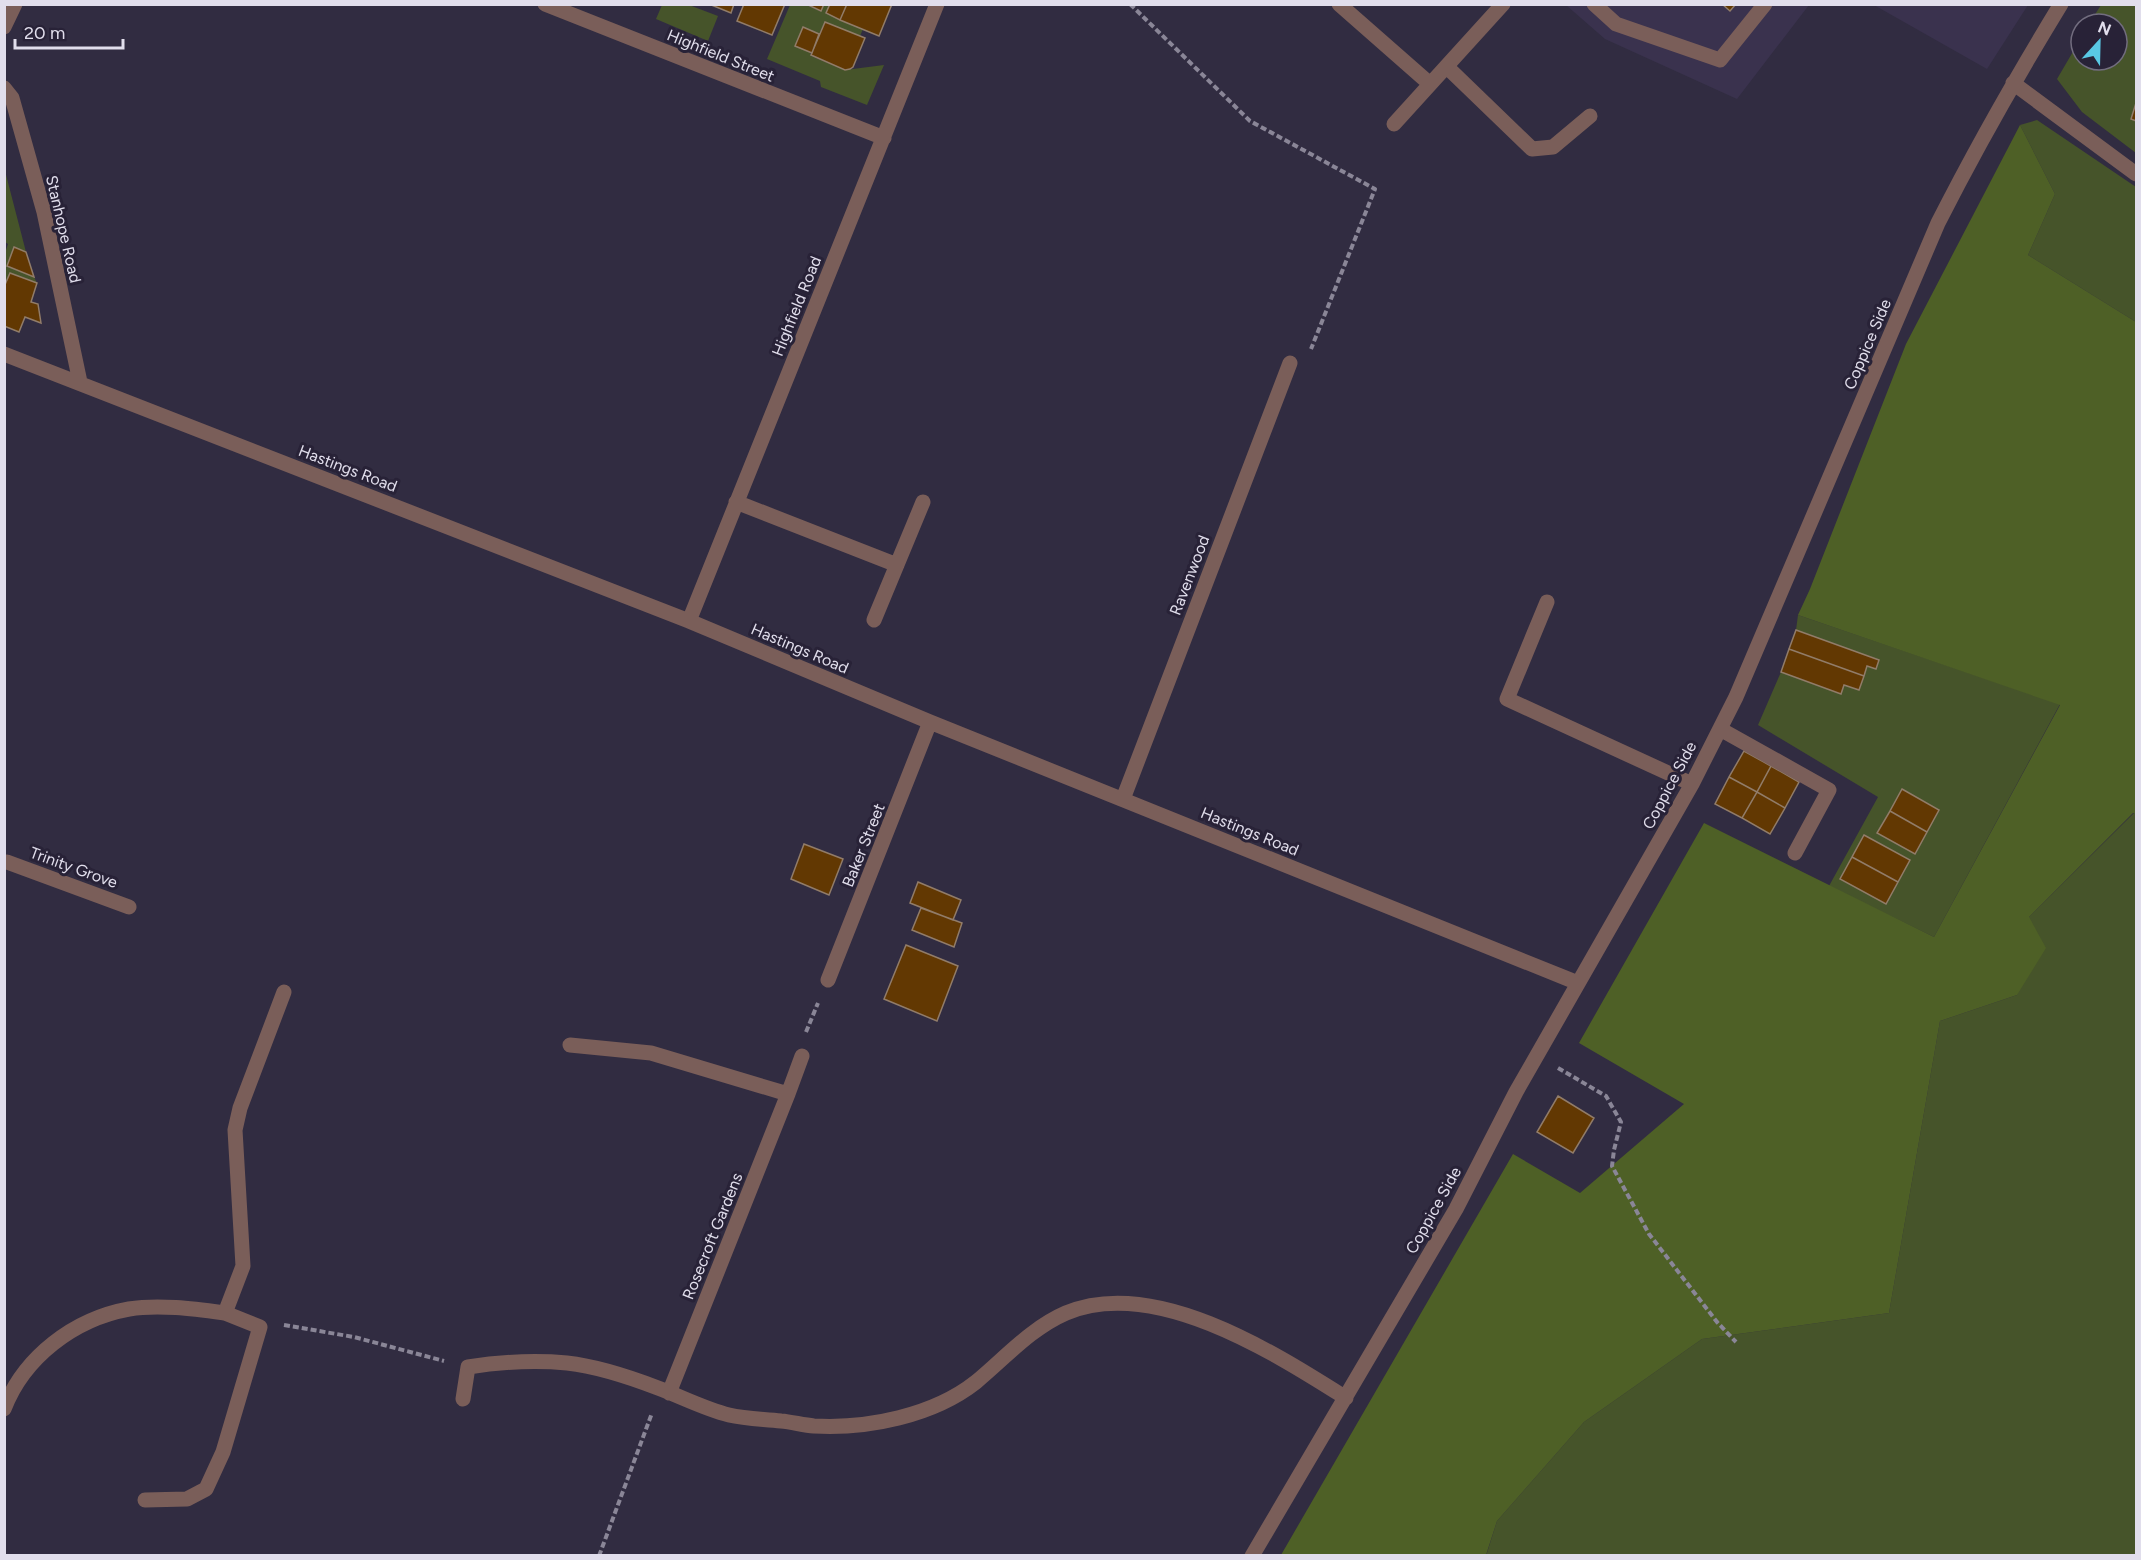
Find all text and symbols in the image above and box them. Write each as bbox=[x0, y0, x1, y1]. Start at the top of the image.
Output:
scale bar bbox=[15, 12, 123, 50]
north arrow bbox=[2069, 12, 2129, 72]
text: N bbox=[2095, 17, 2114, 40]
text: 20 m bbox=[24, 22, 65, 44]
street label: Highfield Street bbox=[664, 25, 777, 86]
street label: Stanhope Road bbox=[42, 173, 85, 285]
street label: Highfield Road bbox=[768, 253, 825, 359]
street label: Coppice Side bbox=[1840, 296, 1895, 392]
street label: Hastings Road bbox=[296, 441, 400, 496]
street label: Ravenwood bbox=[1166, 533, 1213, 618]
street label: Hastings Road bbox=[748, 619, 851, 678]
street label: Coppice Side bbox=[1638, 738, 1701, 832]
street label: Baker Street bbox=[838, 801, 889, 890]
street label: Hastings Road bbox=[1198, 803, 1302, 860]
street label: Trinity Grove bbox=[27, 843, 120, 892]
street label: Coppice Side bbox=[1402, 1163, 1465, 1257]
street label: Rosecroft Gardens bbox=[678, 1170, 747, 1302]

